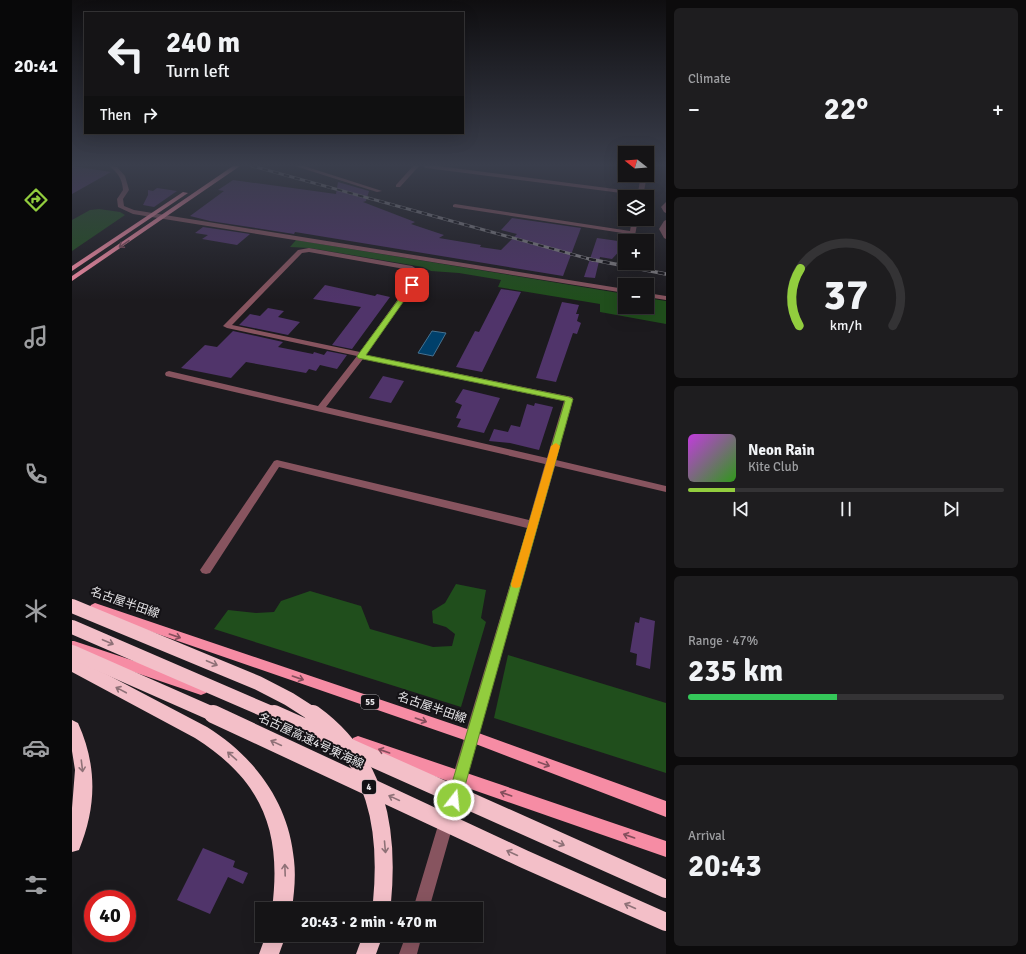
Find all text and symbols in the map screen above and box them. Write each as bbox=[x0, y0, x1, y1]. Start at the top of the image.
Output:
text: 240 m bbox=[166, 26, 240, 60]
icon: left bbox=[100, 28, 152, 80]
text: 20:41 bbox=[14, 55, 58, 77]
text: Turn left bbox=[166, 60, 229, 82]
text: Climate bbox=[688, 71, 731, 87]
text: 22° bbox=[824, 91, 868, 128]
text: − bbox=[688, 96, 700, 123]
text: + bbox=[992, 96, 1004, 123]
icon: right bbox=[139, 104, 161, 126]
text: Then bbox=[100, 106, 131, 124]
north arrow bbox=[618, 146, 654, 182]
map controls bbox=[618, 146, 654, 314]
icon: directions bbox=[22, 186, 50, 214]
button: layers bbox=[618, 190, 654, 226]
button: + bbox=[618, 234, 654, 270]
one-way arrow bbox=[119, 240, 130, 248]
pin bbox=[395, 268, 429, 302]
text: 37 bbox=[824, 270, 868, 321]
icon: arrive bbox=[401, 274, 423, 296]
button: − bbox=[618, 278, 654, 314]
text: km/h bbox=[830, 316, 862, 333]
icon: music bbox=[22, 323, 50, 351]
text: Neon Rain bbox=[748, 441, 815, 459]
text: Kite Club bbox=[748, 459, 799, 475]
icon: phone bbox=[22, 460, 50, 488]
icon: previous bbox=[730, 498, 752, 520]
icon: pause bbox=[835, 498, 857, 520]
icon: next bbox=[940, 498, 962, 520]
street label: 名古屋半田線 bbox=[89, 584, 161, 622]
icon: climate bbox=[22, 597, 50, 625]
one-way arrow bbox=[169, 633, 181, 641]
text: Range · 47% bbox=[688, 633, 758, 649]
one-way arrow bbox=[102, 638, 114, 646]
text: 235 km bbox=[688, 653, 783, 690]
one-way arrow bbox=[205, 660, 217, 668]
one-way arrow bbox=[292, 675, 305, 682]
one-way arrow bbox=[115, 685, 127, 693]
street label: 名古屋半田線 bbox=[396, 689, 468, 727]
road number: 55 bbox=[361, 695, 379, 709]
street label: 名古屋高速4号東海線 bbox=[256, 710, 366, 772]
one-way arrow bbox=[415, 717, 428, 724]
icon: car bbox=[22, 734, 50, 762]
one-way arrow bbox=[270, 739, 282, 747]
one-way arrow bbox=[378, 747, 390, 755]
one-way arrow bbox=[228, 752, 238, 761]
one-way arrow bbox=[78, 759, 86, 772]
one-way arrow bbox=[537, 760, 549, 768]
position arrow bbox=[433, 779, 475, 821]
road number: 4 bbox=[362, 780, 376, 794]
one-way arrow bbox=[501, 789, 513, 797]
one-way arrow bbox=[388, 794, 400, 801]
text: Arrival bbox=[688, 828, 725, 844]
one-way arrow bbox=[624, 832, 636, 840]
one-way arrow bbox=[553, 839, 565, 847]
one-way arrow bbox=[381, 840, 389, 853]
text: 20:43 bbox=[688, 848, 762, 885]
one-way arrow bbox=[506, 849, 518, 856]
one-way arrow bbox=[281, 864, 289, 877]
icon: filters bbox=[22, 871, 50, 899]
speed limit sign: 40 bbox=[84, 890, 136, 942]
one-way arrow bbox=[625, 902, 637, 909]
text: 20:43 · 2 min · 470 m bbox=[301, 913, 437, 931]

